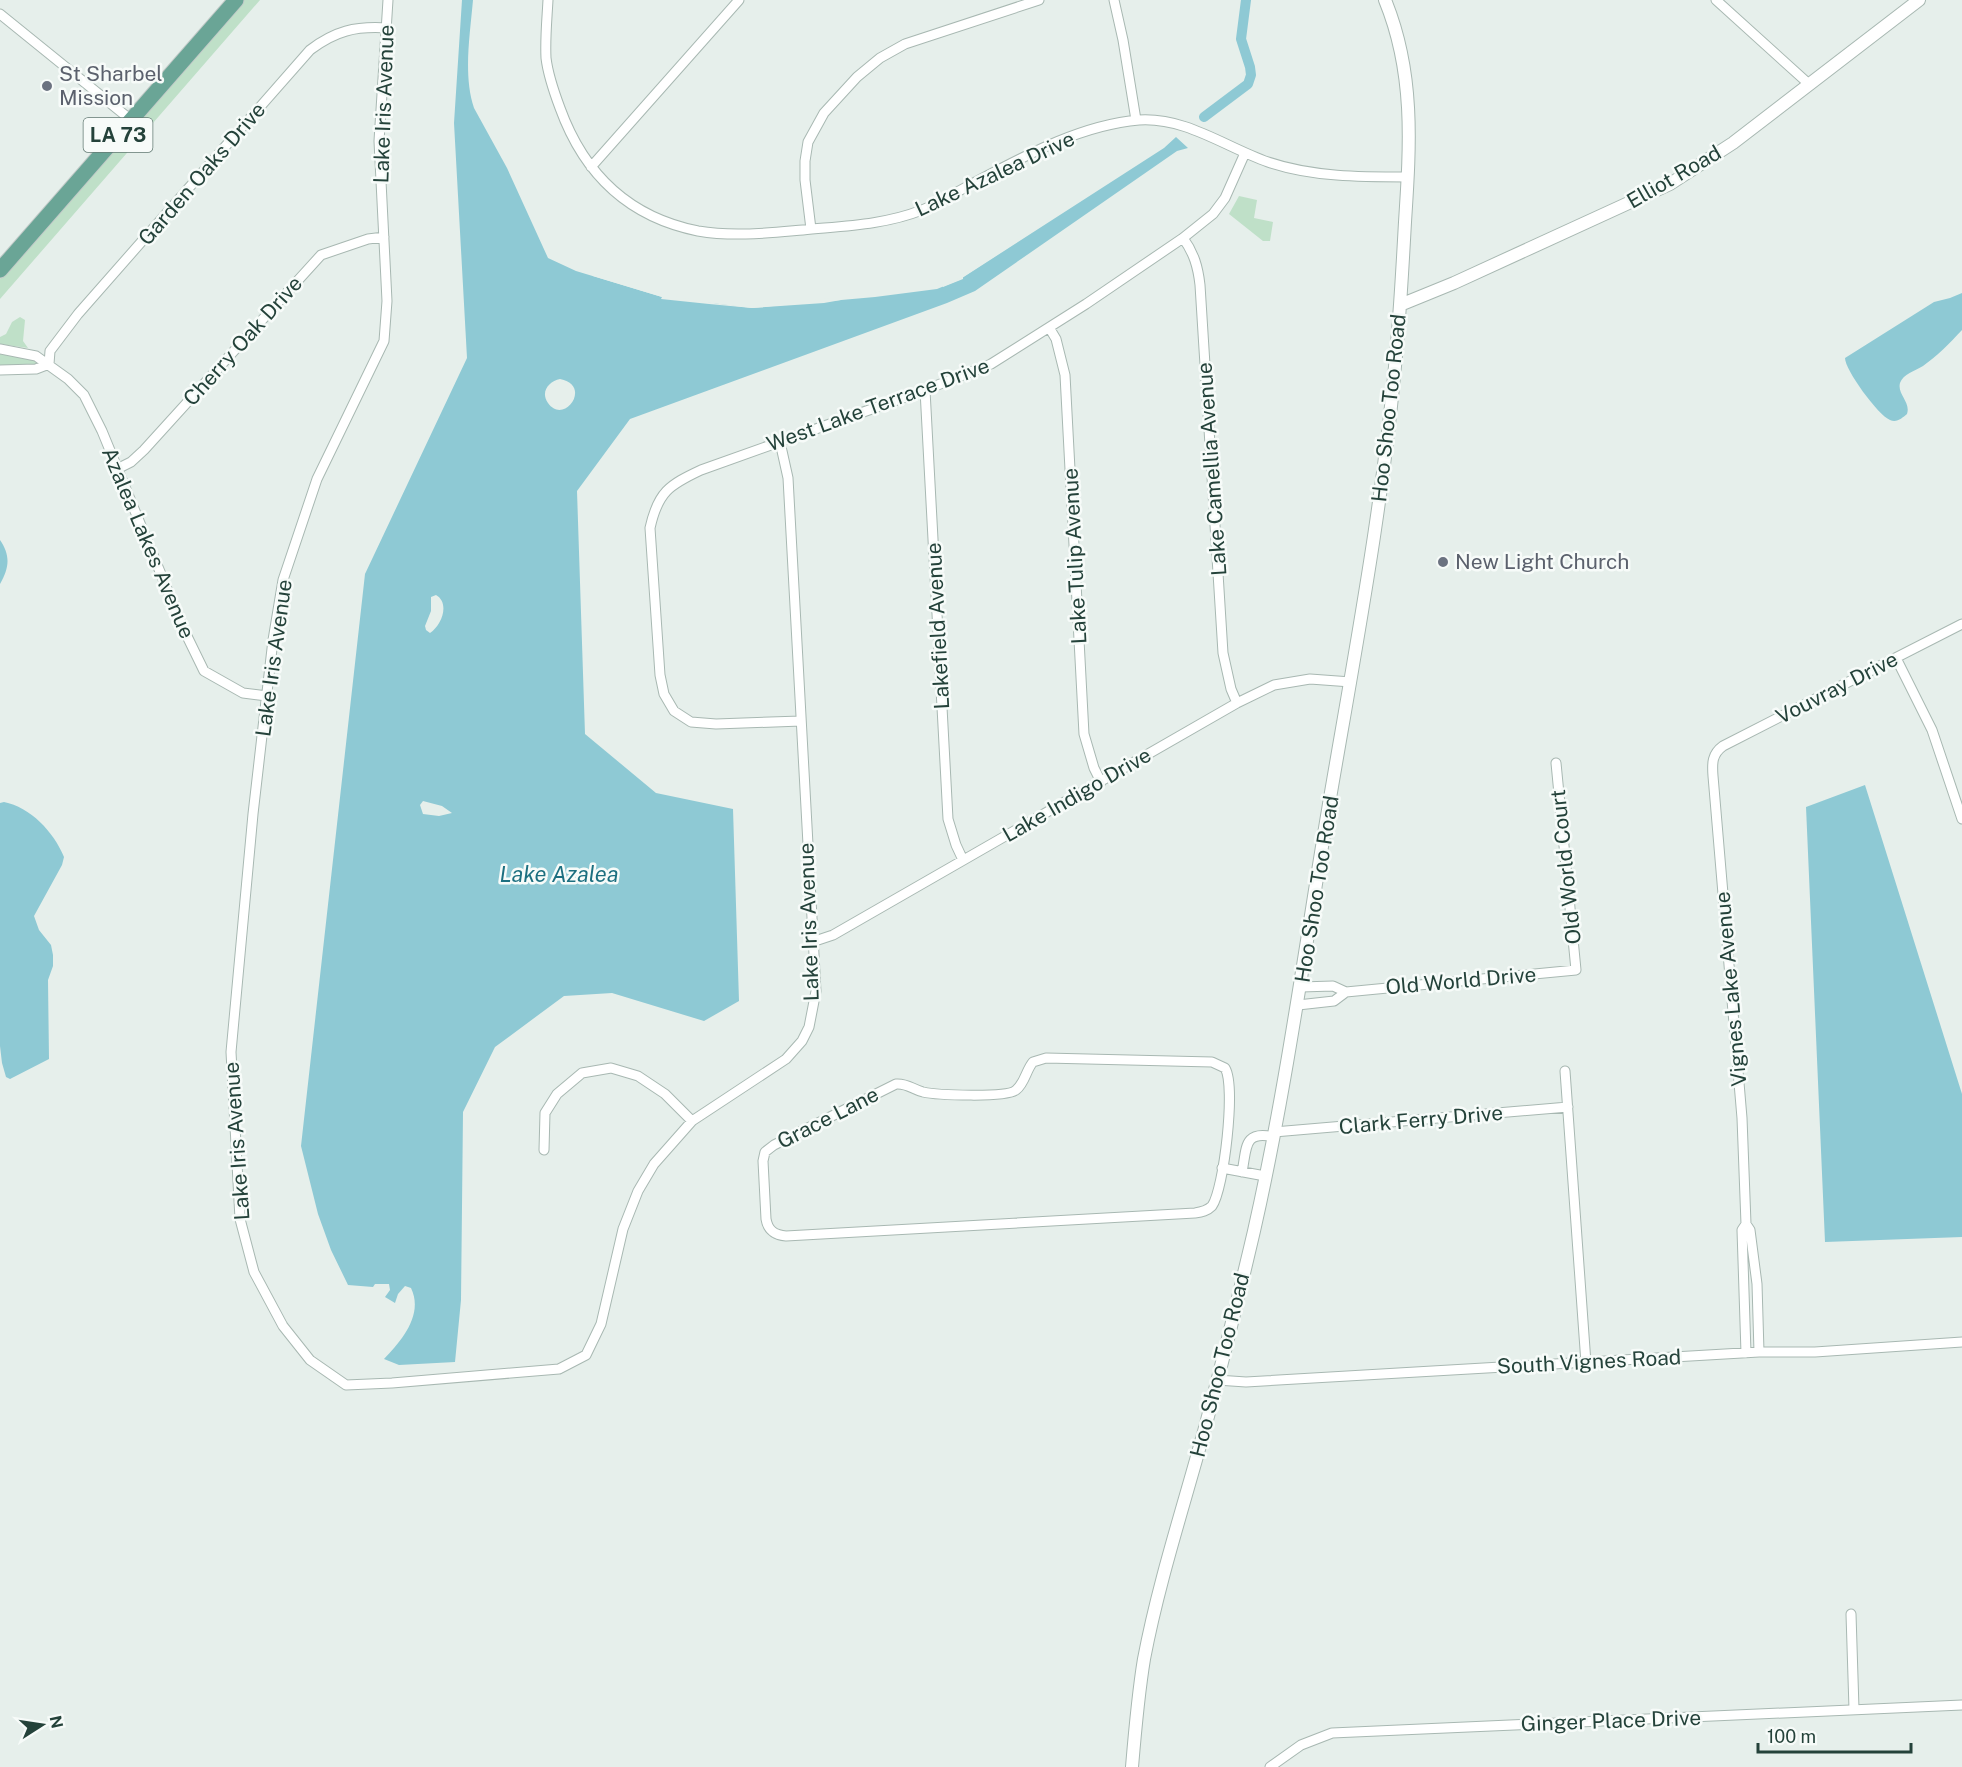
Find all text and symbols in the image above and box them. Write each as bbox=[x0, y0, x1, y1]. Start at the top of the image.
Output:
street label: Lake Iris Avenue bbox=[368, 24, 399, 184]
place label: St Sharbel Mission bbox=[59, 61, 163, 110]
marker: St Sharbel Mission bbox=[40, 79, 54, 93]
street label: Garden Oaks Drive bbox=[133, 97, 270, 250]
road number: LA 73 bbox=[84, 118, 152, 152]
street label: Lake Azalea Drive bbox=[911, 126, 1078, 221]
street label: Elliot Road bbox=[1622, 140, 1725, 214]
street label: Cherry Oak Drive bbox=[178, 271, 307, 410]
street label: Hoo Shoo Too Road bbox=[1366, 313, 1411, 503]
street label: West Lake Terrace Drive bbox=[763, 353, 993, 456]
street label: Lake Camellia Avenue bbox=[1192, 361, 1231, 577]
street label: Azalea Lakes Avenue bbox=[97, 443, 200, 642]
street label: Lake Tulip Avenue bbox=[1057, 467, 1092, 645]
street label: Lakefield Avenue bbox=[921, 542, 954, 710]
place label: New Light Church bbox=[1455, 549, 1629, 574]
marker: New Light Church bbox=[1436, 555, 1450, 569]
street label: Lake Iris Avenue bbox=[250, 578, 297, 738]
street label: Vouvray Drive bbox=[1772, 646, 1902, 729]
street label: Lake Indigo Drive bbox=[998, 742, 1155, 847]
street label: Old World Court bbox=[1545, 788, 1586, 946]
street label: Hoo Shoo Too Road bbox=[1289, 794, 1344, 984]
street label: Lake Iris Avenue bbox=[793, 842, 824, 1002]
water label: Lake Azalea bbox=[500, 861, 618, 887]
street label: Vignes Lake Avenue bbox=[1710, 891, 1751, 1088]
street label: Old World Drive bbox=[1385, 961, 1537, 1000]
street label: Lake Iris Avenue bbox=[218, 1061, 255, 1221]
street label: Grace Lane bbox=[773, 1081, 883, 1154]
street label: Clark Ferry Drive bbox=[1338, 1100, 1504, 1139]
street label: Hoo Shoo Too Road bbox=[1185, 1270, 1255, 1460]
street label: South Vignes Road bbox=[1496, 1344, 1682, 1379]
north arrow bbox=[12, 1695, 72, 1755]
street label: Ginger Place Drive bbox=[1520, 1705, 1702, 1736]
text: N bbox=[46, 1714, 67, 1730]
scale bar bbox=[1758, 1716, 1911, 1754]
text: 100 m bbox=[1767, 1726, 1816, 1747]

